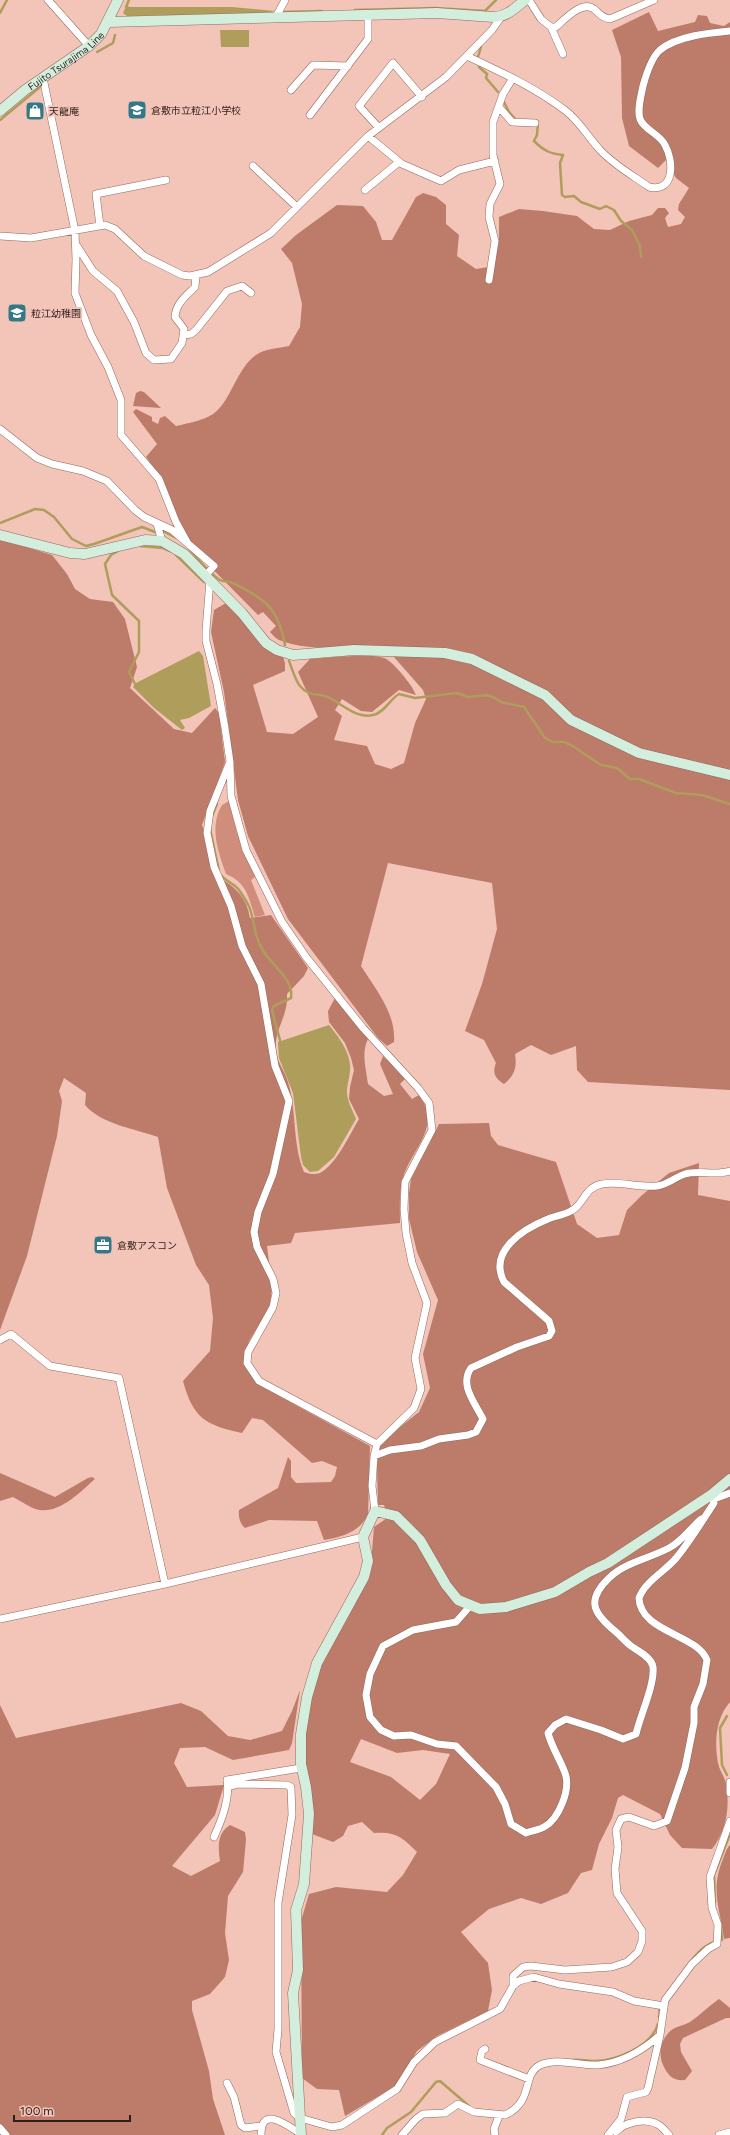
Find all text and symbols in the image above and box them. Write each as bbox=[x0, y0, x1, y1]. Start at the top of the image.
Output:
street label: Fujito Tsurajima Line bbox=[25, 28, 107, 93]
school or university icon: 倉敷市立粒江小学校 bbox=[126, 99, 148, 121]
shop icon: 天龍庵 bbox=[24, 100, 46, 122]
place label: 倉敷市立粒江小学校 bbox=[151, 104, 241, 117]
place label: 天龍庵 bbox=[49, 105, 79, 118]
school or university icon: 粒江幼稚園 bbox=[6, 302, 28, 324]
place label: 粒江幼稚園 bbox=[31, 307, 81, 320]
office icon: 倉敷アスコン bbox=[92, 1234, 114, 1256]
place label: 倉敷アスコン bbox=[117, 1239, 177, 1252]
scale bar bbox=[14, 2097, 130, 2123]
text: 100 m bbox=[20, 2104, 54, 2118]

